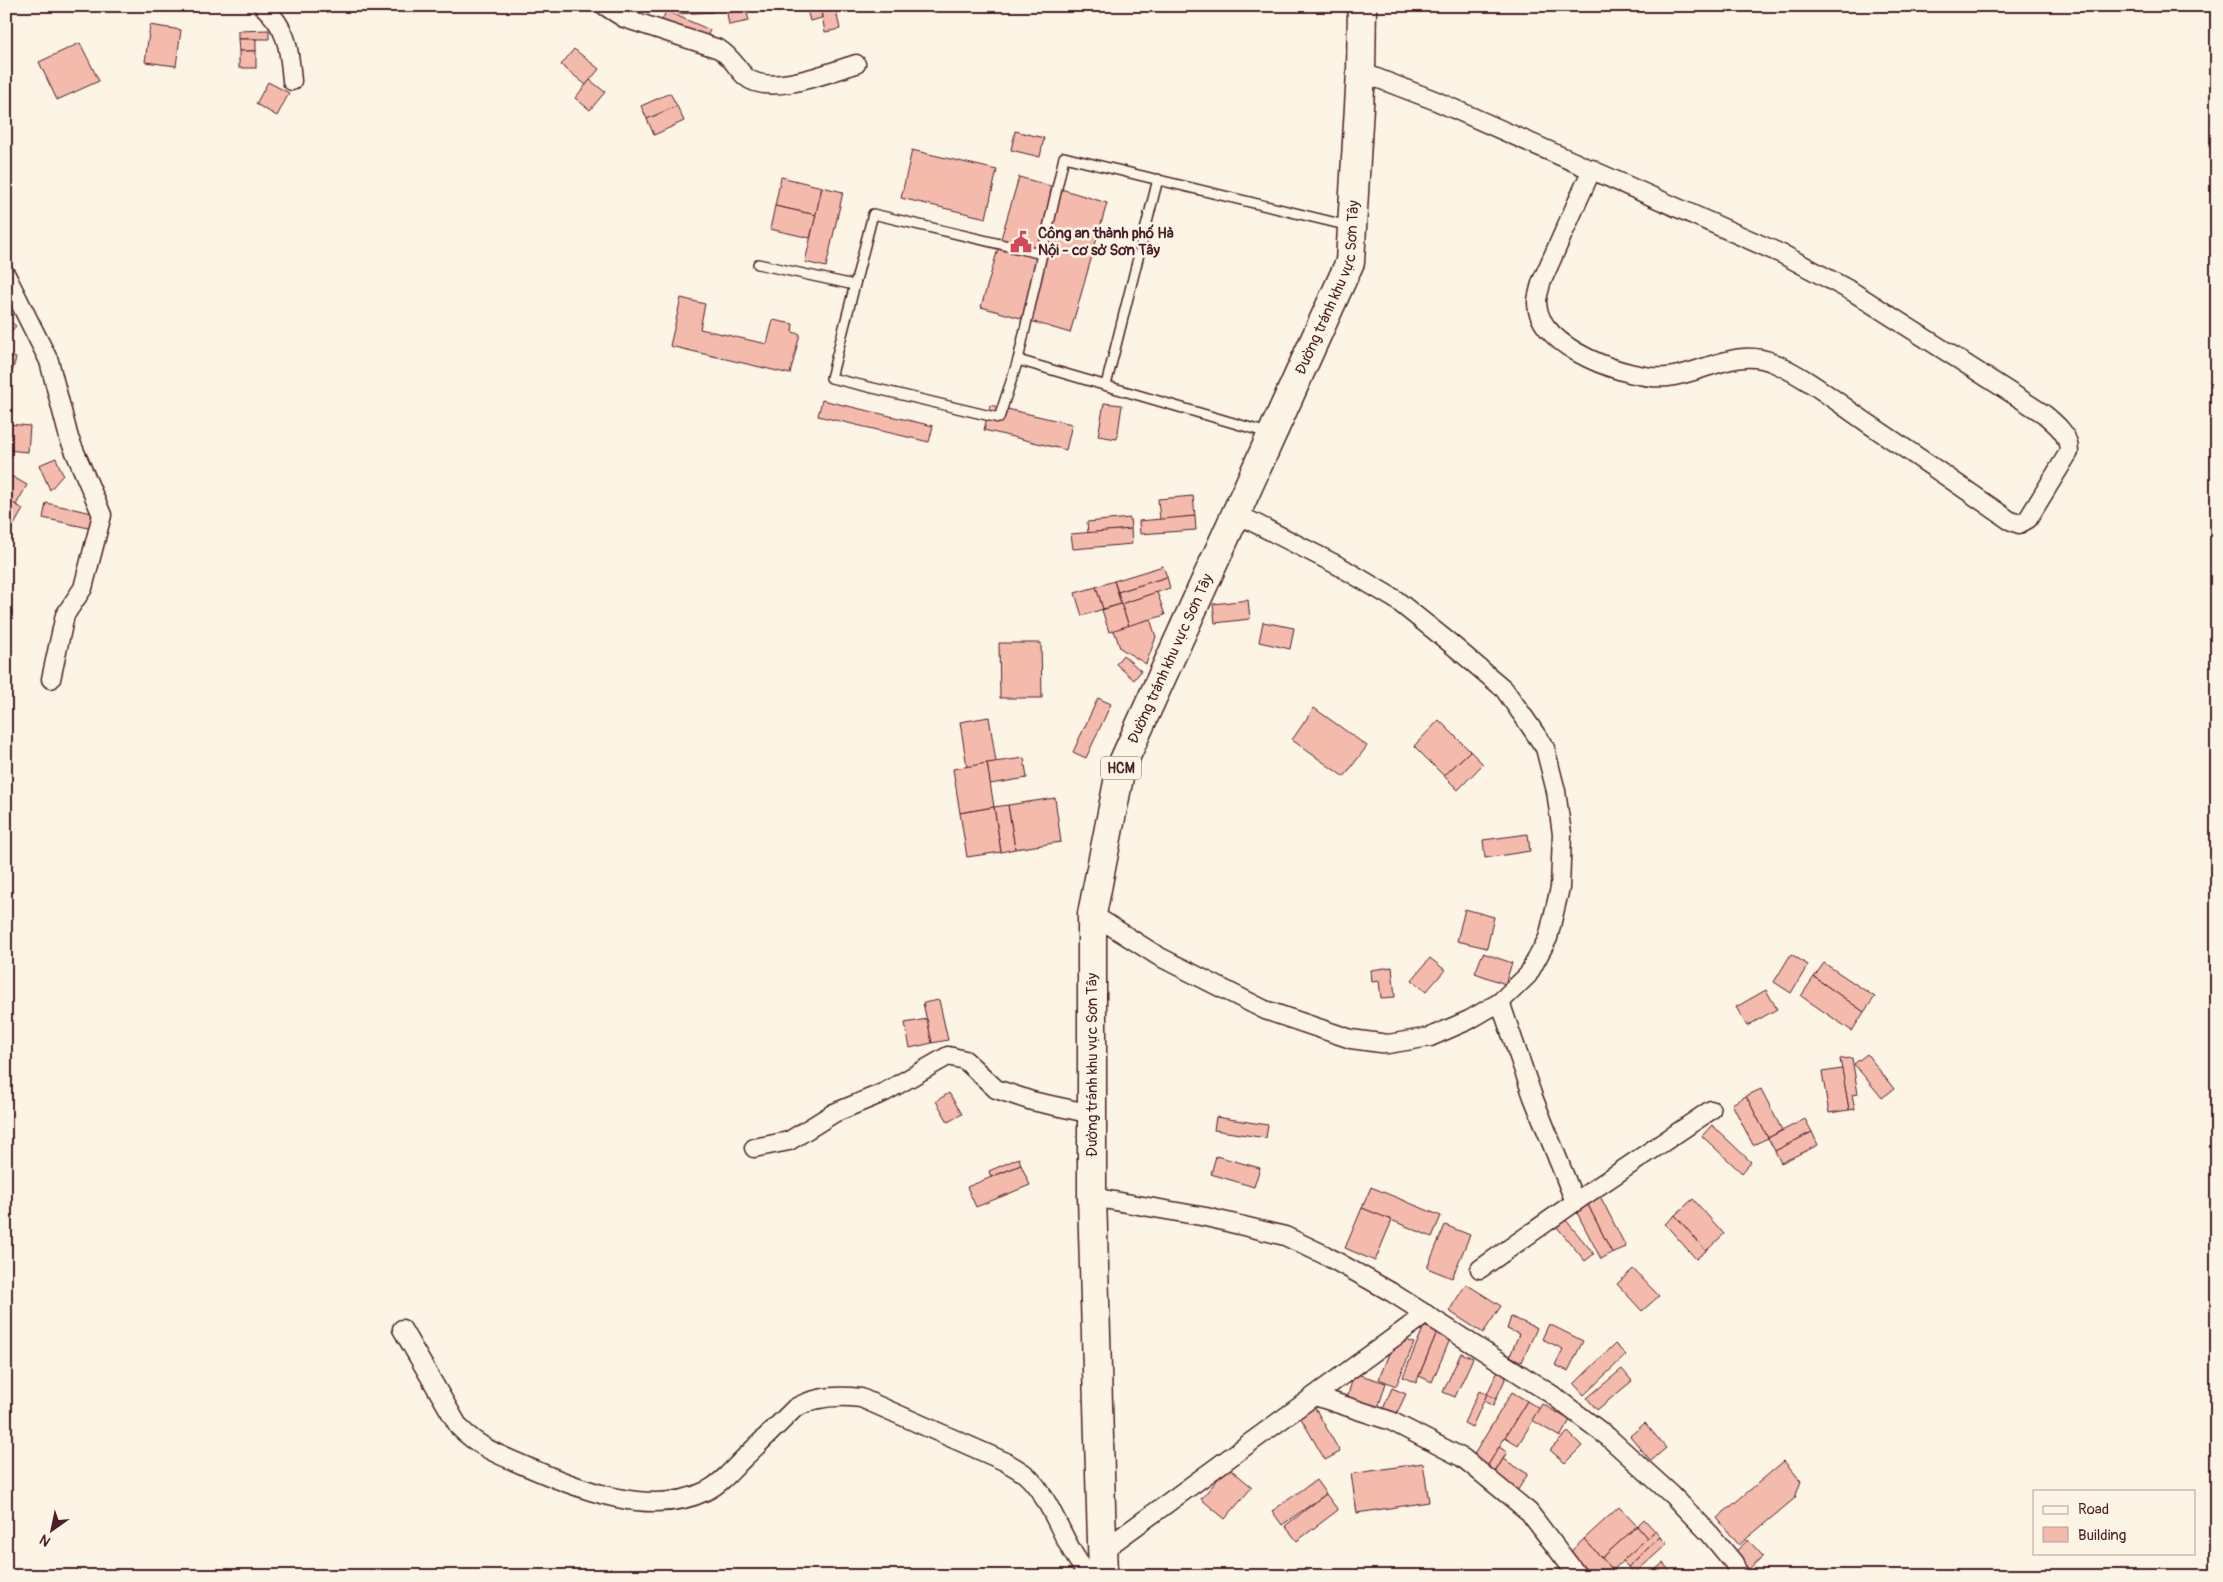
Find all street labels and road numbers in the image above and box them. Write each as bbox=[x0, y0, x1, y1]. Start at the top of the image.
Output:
street label: Đường tránh khu vực Sơn Tây bbox=[1291, 199, 1363, 378]
street label: Đường tránh khu vực Sơn Tây bbox=[1123, 570, 1217, 747]
road number: HCM bbox=[1101, 756, 1141, 780]
street label: Đường tránh khu vực Sơn Tây bbox=[1083, 972, 1102, 1157]

